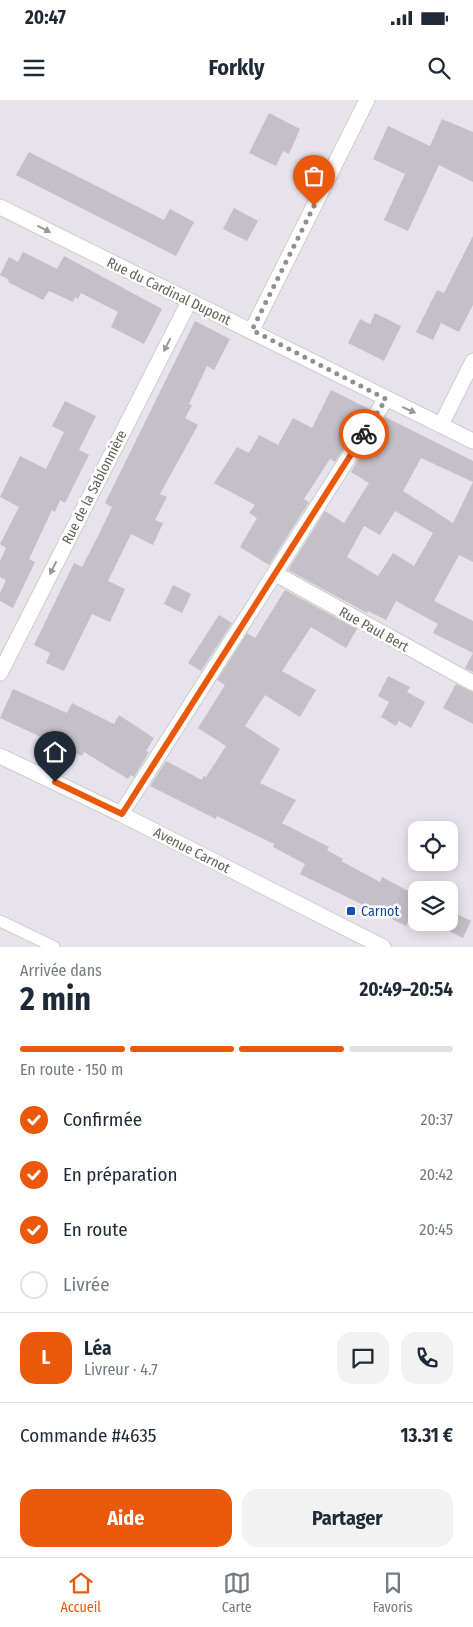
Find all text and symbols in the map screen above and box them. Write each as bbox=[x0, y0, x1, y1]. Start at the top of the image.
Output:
text: 20:47 bbox=[25, 6, 66, 29]
icon: menu bbox=[20, 54, 48, 82]
text: Forkly bbox=[208, 54, 265, 81]
icon: search bbox=[425, 54, 453, 82]
pin bbox=[293, 155, 335, 206]
icon: bag bbox=[300, 162, 328, 190]
one-way arrow bbox=[36, 225, 51, 233]
street label: Rue du Cardinal Dupont bbox=[104, 254, 234, 329]
one-way arrow bbox=[163, 338, 171, 352]
one-way arrow bbox=[402, 406, 416, 414]
courier bbox=[339, 409, 389, 459]
icon: bike bbox=[350, 420, 378, 448]
street label: Rue de la Sablonnière bbox=[58, 427, 131, 547]
one-way arrow bbox=[49, 561, 57, 575]
street label: Rue Paul Bert bbox=[336, 603, 412, 656]
pin bbox=[34, 731, 76, 782]
icon: home bbox=[41, 738, 69, 766]
map controls bbox=[408, 821, 458, 931]
button: locate bbox=[408, 821, 458, 871]
street label: Avenue Carnot bbox=[151, 824, 233, 877]
button: layers bbox=[408, 881, 458, 931]
place label: Carnot bbox=[361, 903, 399, 920]
marker: Carnot bbox=[345, 905, 357, 917]
text: Arrivée dans bbox=[20, 961, 102, 980]
text: 20:49–20:54 bbox=[359, 978, 453, 1001]
text: 2 min bbox=[20, 980, 91, 1018]
text: En route · 150 m bbox=[20, 1060, 123, 1079]
icon: check bbox=[20, 1106, 48, 1134]
text: Confirmée bbox=[63, 1108, 142, 1131]
text: 20:37 bbox=[420, 1110, 453, 1129]
icon: check bbox=[20, 1161, 48, 1189]
text: En préparation bbox=[63, 1163, 177, 1186]
text: 20:42 bbox=[420, 1165, 453, 1184]
icon: check bbox=[20, 1216, 48, 1244]
text: En route bbox=[63, 1218, 128, 1241]
text: 20:45 bbox=[419, 1220, 453, 1239]
text: Livrée bbox=[63, 1273, 110, 1296]
button: chat bbox=[337, 1332, 389, 1384]
button: phone bbox=[401, 1332, 453, 1384]
text: Léa bbox=[84, 1337, 111, 1360]
text: L bbox=[42, 1346, 50, 1369]
text: Livreur · 4.7 bbox=[84, 1360, 158, 1379]
text: Commande #4635 bbox=[20, 1424, 157, 1447]
text: 13.31 € bbox=[401, 1424, 453, 1447]
button: Aide bbox=[20, 1489, 232, 1547]
button: Partager bbox=[242, 1489, 453, 1547]
tab: Accueil bbox=[60, 1569, 101, 1616]
tab: Carte bbox=[222, 1569, 252, 1616]
tab: Favoris bbox=[373, 1569, 413, 1616]

